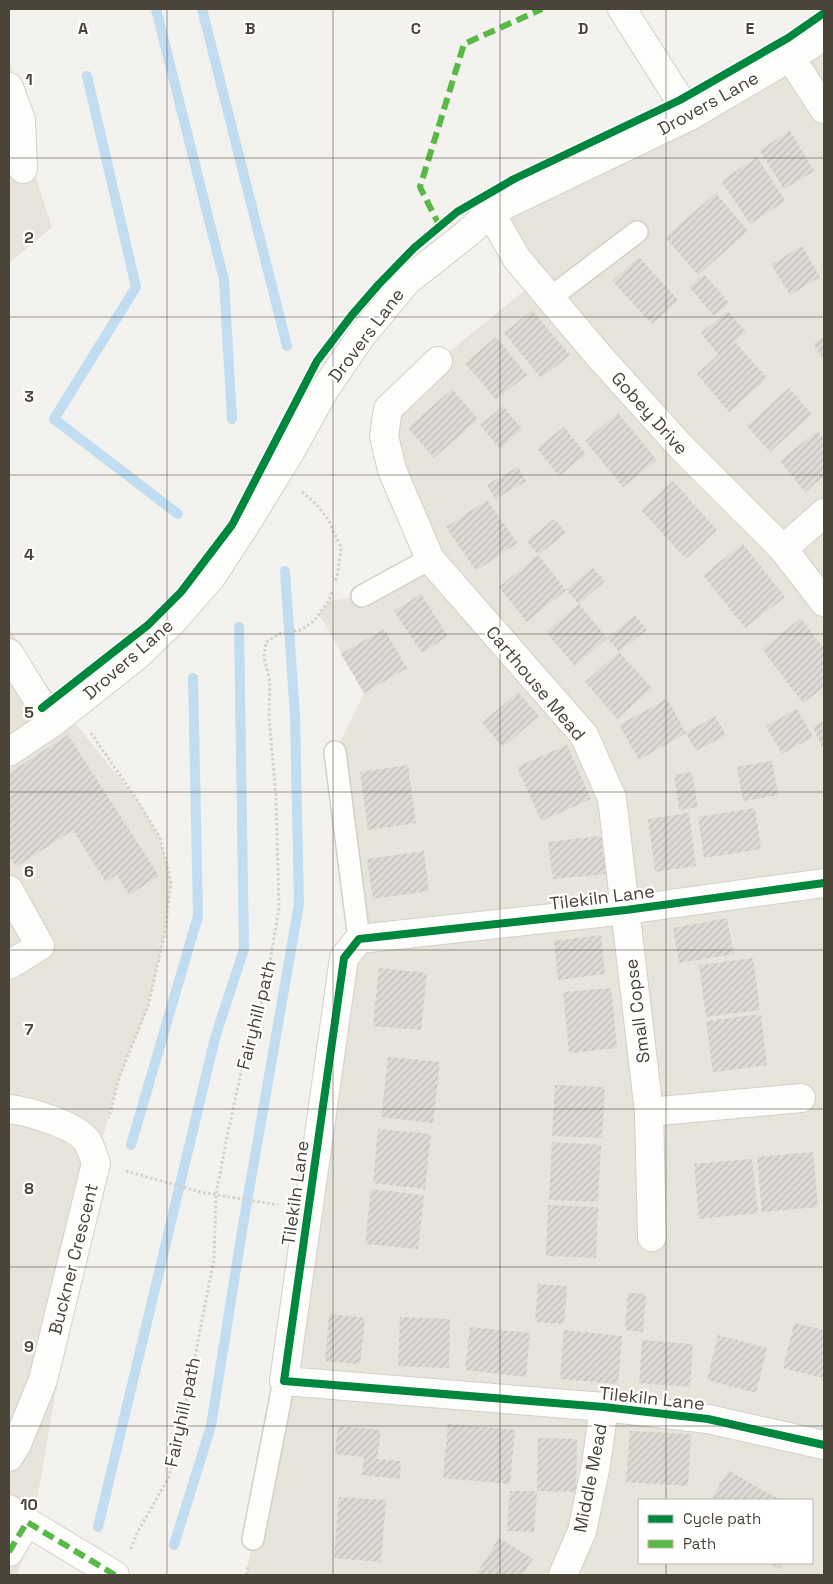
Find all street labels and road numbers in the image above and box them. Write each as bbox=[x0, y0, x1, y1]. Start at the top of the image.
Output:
street label: Drovers Lane bbox=[654, 66, 762, 140]
street label: Drovers Lane bbox=[323, 283, 409, 387]
street label: Gobey Drive bbox=[607, 367, 693, 459]
street label: Drovers Lane bbox=[78, 614, 178, 704]
street label: Carthouse Mead bbox=[481, 621, 591, 745]
street label: Tilekiln Lane bbox=[548, 879, 656, 915]
street label: Fairyhill path bbox=[231, 958, 281, 1072]
street label: Small Copse bbox=[619, 958, 655, 1064]
street label: Tilekiln Lane bbox=[276, 1139, 314, 1247]
street label: Buckner Crescent bbox=[43, 1181, 103, 1337]
street label: Fairyhill path bbox=[159, 1355, 205, 1469]
street label: Tilekiln Lane bbox=[598, 1381, 706, 1415]
street label: Middle Mead bbox=[568, 1421, 612, 1535]

